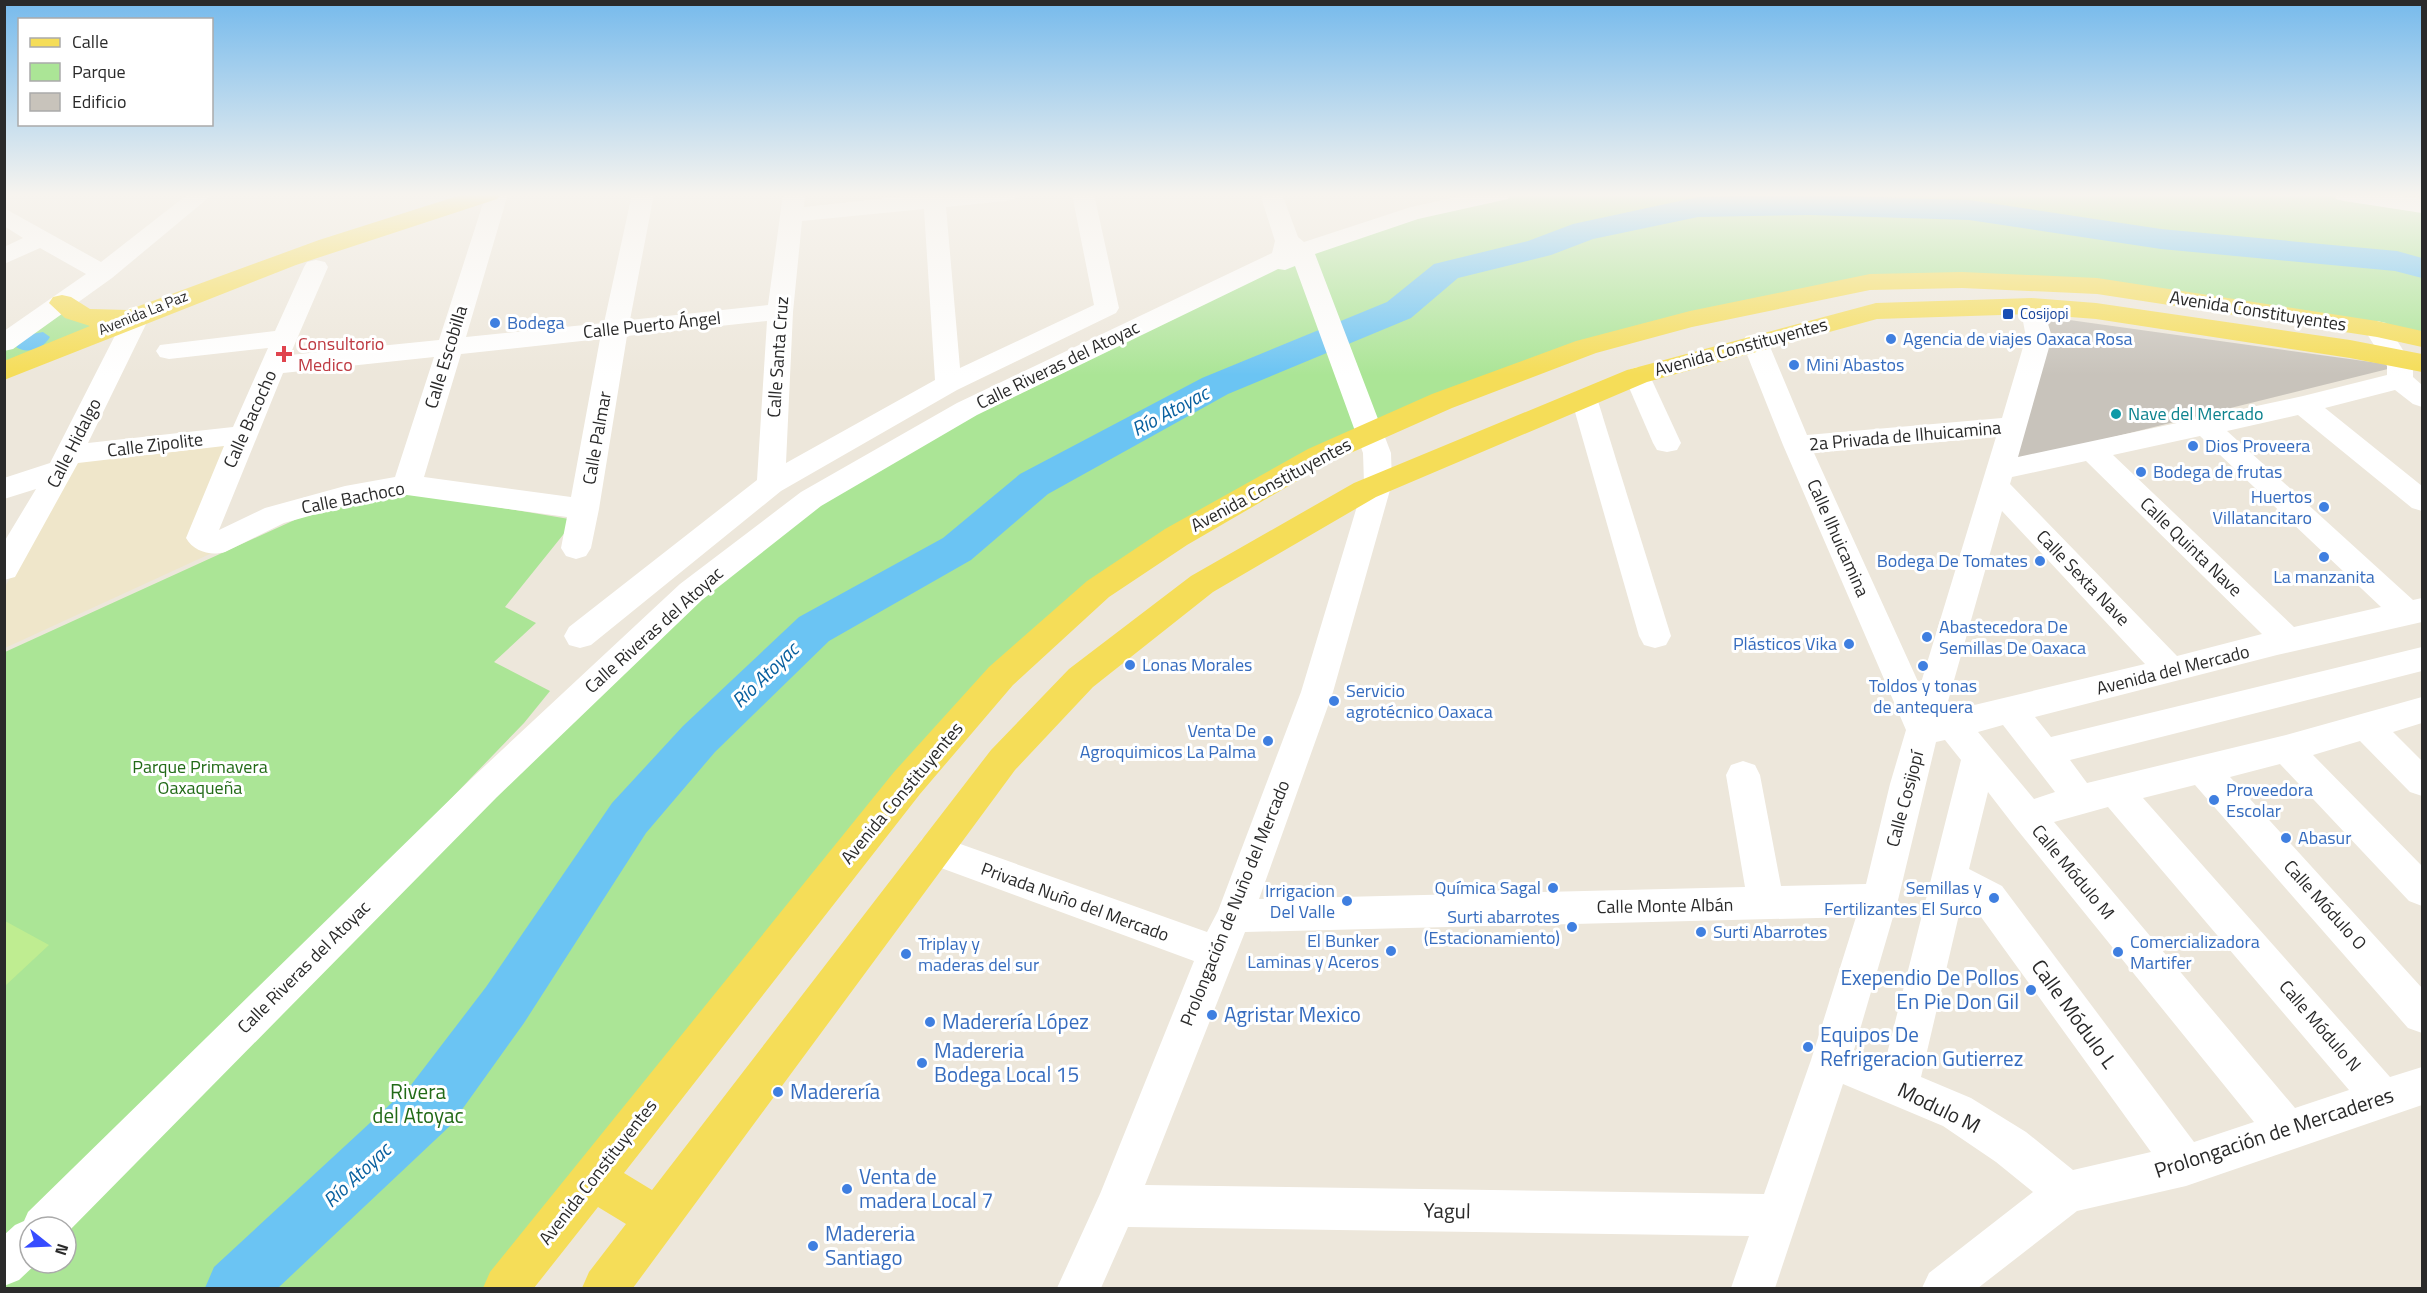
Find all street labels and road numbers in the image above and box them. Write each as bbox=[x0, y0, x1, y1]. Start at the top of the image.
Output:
street label: Avenida Constituyentes bbox=[2168, 283, 2348, 338]
street label: Avenida La Paz bbox=[95, 284, 191, 341]
street label: Calle Santa Cruz bbox=[760, 295, 795, 419]
street label: Calle Escobilla bbox=[417, 302, 474, 412]
street label: Calle Puerto Ángel bbox=[582, 304, 722, 345]
street label: Avenida Constituyentes bbox=[1651, 310, 1831, 383]
street label: Calle Riveras del Atoyac bbox=[972, 313, 1144, 416]
street label: Calle Bacocho bbox=[216, 366, 283, 472]
street label: Calle Palmar bbox=[575, 389, 618, 487]
street label: Calle Hidalgo bbox=[39, 393, 108, 492]
street label: 2a Privada de Ilhuicamina bbox=[1808, 414, 2002, 457]
street label: Calle Zipolite bbox=[106, 425, 204, 464]
street label: Avenida Constituyentes bbox=[1186, 431, 1356, 538]
street label: Calle Bachoco bbox=[299, 474, 407, 521]
street label: Calle Ilhuicamina bbox=[1800, 475, 1877, 601]
street label: Calle Quinta Nave bbox=[2134, 491, 2249, 603]
street label: Calle Sexta Nave bbox=[2030, 523, 2137, 632]
street label: Calle Riveras del Atoyac bbox=[578, 560, 729, 699]
street label: Avenida del Mercado bbox=[2093, 637, 2252, 702]
street label: Avenida Constituyentes bbox=[834, 716, 969, 870]
street label: Calle Cosijopí bbox=[1879, 746, 1931, 850]
street label: Prolongación de Nuño del Mercado bbox=[1173, 776, 1296, 1030]
street label: Calle Módulo M bbox=[2026, 818, 2121, 925]
street label: Calle Módulo O bbox=[2277, 854, 2373, 956]
street label: Privada Nuño del Mercado bbox=[977, 855, 1173, 948]
street label: Calle Monte Albán bbox=[1596, 891, 1734, 920]
street label: Calle Riveras del Atoyac bbox=[231, 894, 376, 1039]
street label: Calle Módulo L bbox=[2024, 952, 2125, 1075]
street label: Calle Módulo N bbox=[2273, 974, 2368, 1077]
street label: Modulo M bbox=[1892, 1073, 1986, 1141]
street label: Prolongación de Mercaderes bbox=[2150, 1078, 2398, 1186]
street label: Avenida Constituyentes bbox=[532, 1093, 663, 1250]
street label: Yagul bbox=[1423, 1194, 1471, 1226]

